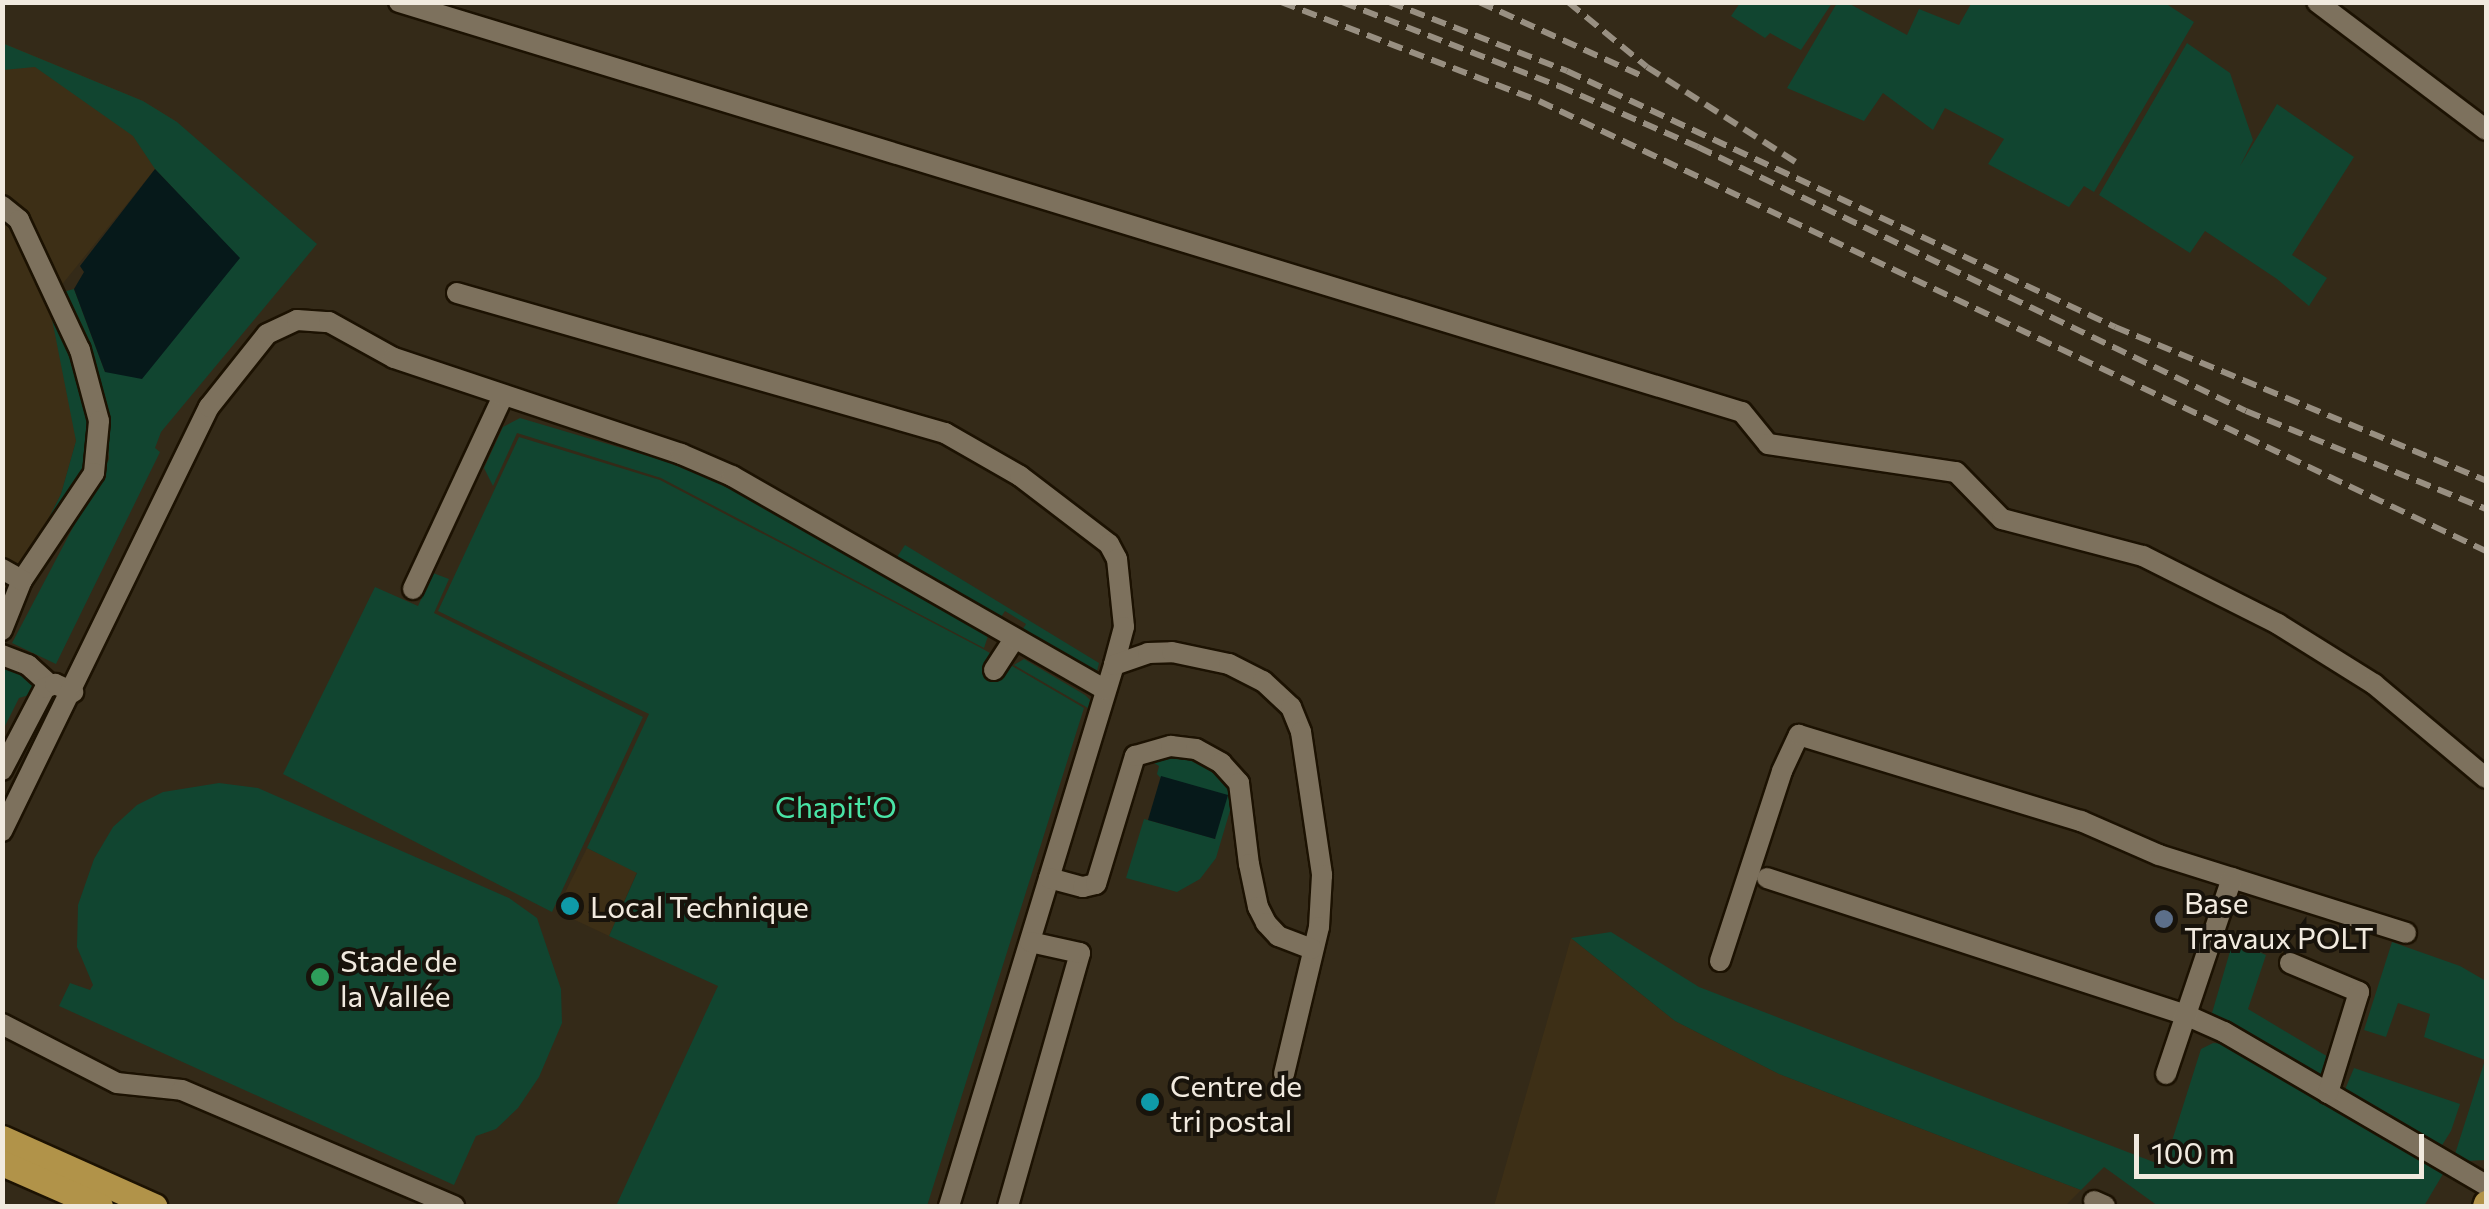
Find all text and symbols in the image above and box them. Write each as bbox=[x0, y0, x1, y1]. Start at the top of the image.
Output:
park label: Chapit'O bbox=[775, 788, 897, 824]
place label: Base Travaux POLT bbox=[2184, 884, 2374, 954]
place label: Local Technique bbox=[590, 888, 809, 924]
marker: Local Technique bbox=[559, 895, 581, 917]
marker: Base Travaux POLT bbox=[2153, 908, 2175, 930]
place label: Stade de la Vallée bbox=[340, 942, 457, 1012]
marker: Stade de la Vallée bbox=[309, 966, 331, 988]
place label: Centre de tri postal bbox=[1170, 1067, 1302, 1138]
marker: Centre de tri postal bbox=[1139, 1091, 1161, 1113]
scale bar bbox=[2139, 1114, 2429, 1176]
text: 100 m bbox=[2151, 1133, 2235, 1170]

